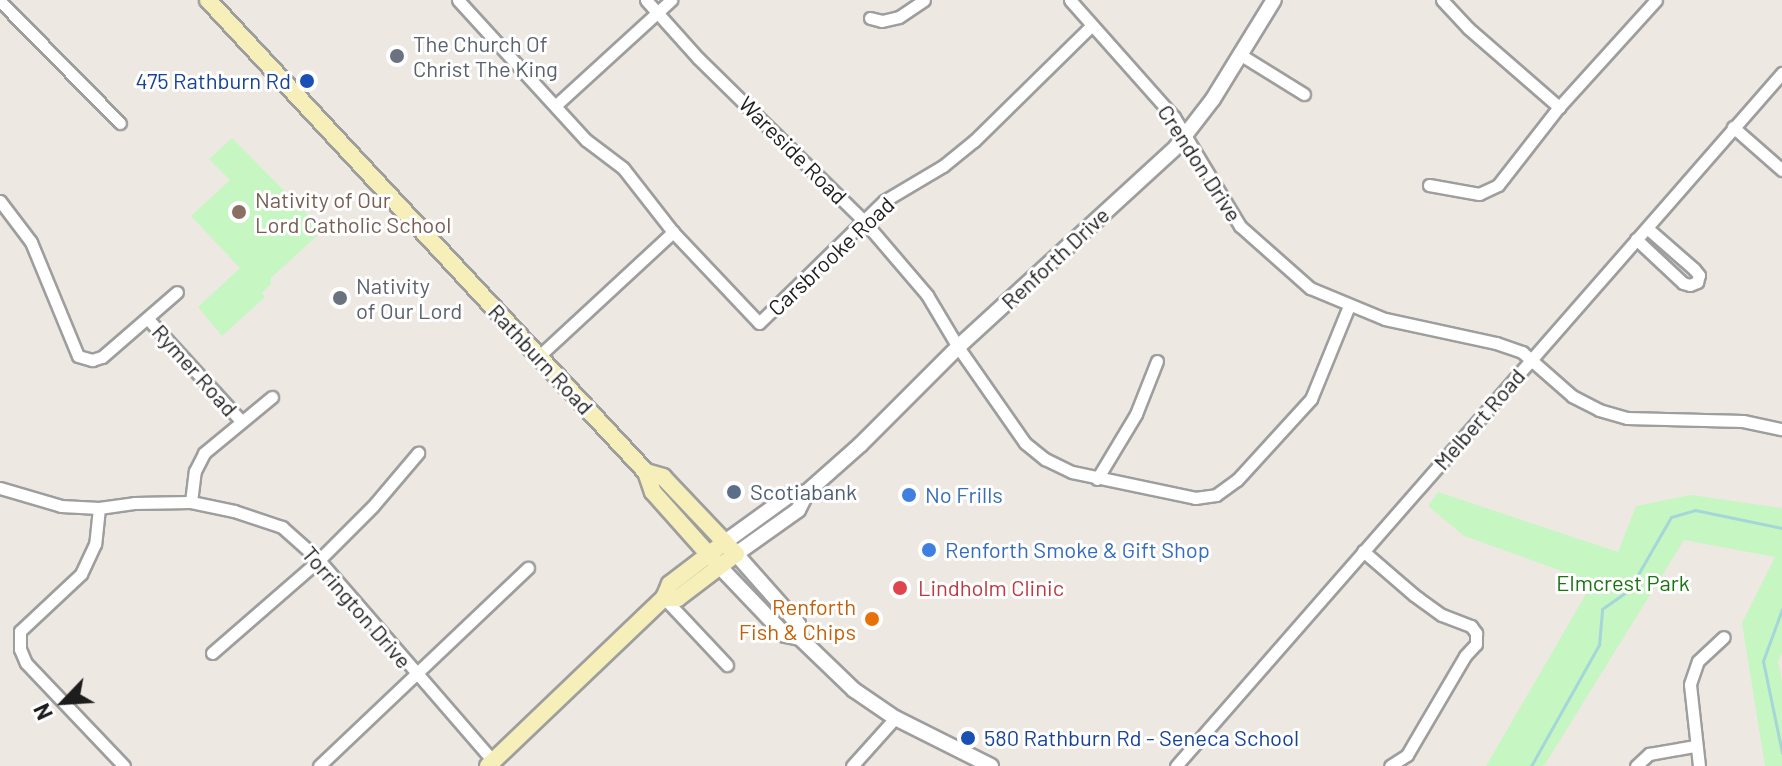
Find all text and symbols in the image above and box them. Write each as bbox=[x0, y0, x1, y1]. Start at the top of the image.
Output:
place label: The Church Of Christ The King bbox=[413, 30, 558, 82]
marker: The Church Of Christ The King bbox=[388, 47, 406, 65]
place label: 475 Rathburn Rd bbox=[135, 68, 291, 94]
marker: 475 Rathburn Rd bbox=[298, 72, 316, 90]
street label: Wareside Road bbox=[733, 90, 853, 210]
street label: Crendon Drive bbox=[1152, 100, 1248, 226]
place label: Nativity of Our Lord Catholic School bbox=[255, 186, 451, 238]
street label: Carsbrooke Road bbox=[763, 191, 899, 321]
street label: Renforth Drive bbox=[996, 202, 1114, 314]
marker: Nativity of Our Lord Catholic School bbox=[230, 203, 248, 221]
place label: Nativity of Our Lord bbox=[356, 272, 462, 324]
marker: Nativity of Our Lord bbox=[331, 289, 349, 307]
street label: Rathburn Road bbox=[483, 298, 599, 420]
street label: Rymer Road bbox=[147, 319, 243, 421]
street label: Melbert Road bbox=[1428, 363, 1530, 475]
place label: Scotiabank bbox=[750, 479, 857, 505]
place label: No Frills bbox=[925, 482, 1003, 508]
marker: Scotiabank bbox=[725, 483, 743, 501]
marker: No Frills bbox=[900, 486, 918, 504]
place label: Renforth Smoke & Gift Shop bbox=[945, 537, 1210, 563]
street label: Torrington Drive bbox=[297, 541, 417, 673]
marker: Renforth Smoke & Gift Shop bbox=[920, 541, 938, 559]
park label: Elmcrest Park bbox=[1556, 570, 1690, 596]
place label: Lindholm Clinic bbox=[918, 575, 1064, 601]
marker: Lindholm Clinic bbox=[889, 577, 911, 599]
place label: Renforth Fish & Chips bbox=[739, 593, 856, 644]
marker: Renforth Fish & Chips bbox=[863, 610, 881, 628]
north arrow bbox=[24, 662, 104, 742]
text: N bbox=[27, 700, 57, 724]
place label: 580 Rathburn Rd - Seneca School bbox=[984, 725, 1299, 751]
marker: 580 Rathburn Rd - Seneca School bbox=[959, 729, 977, 747]

